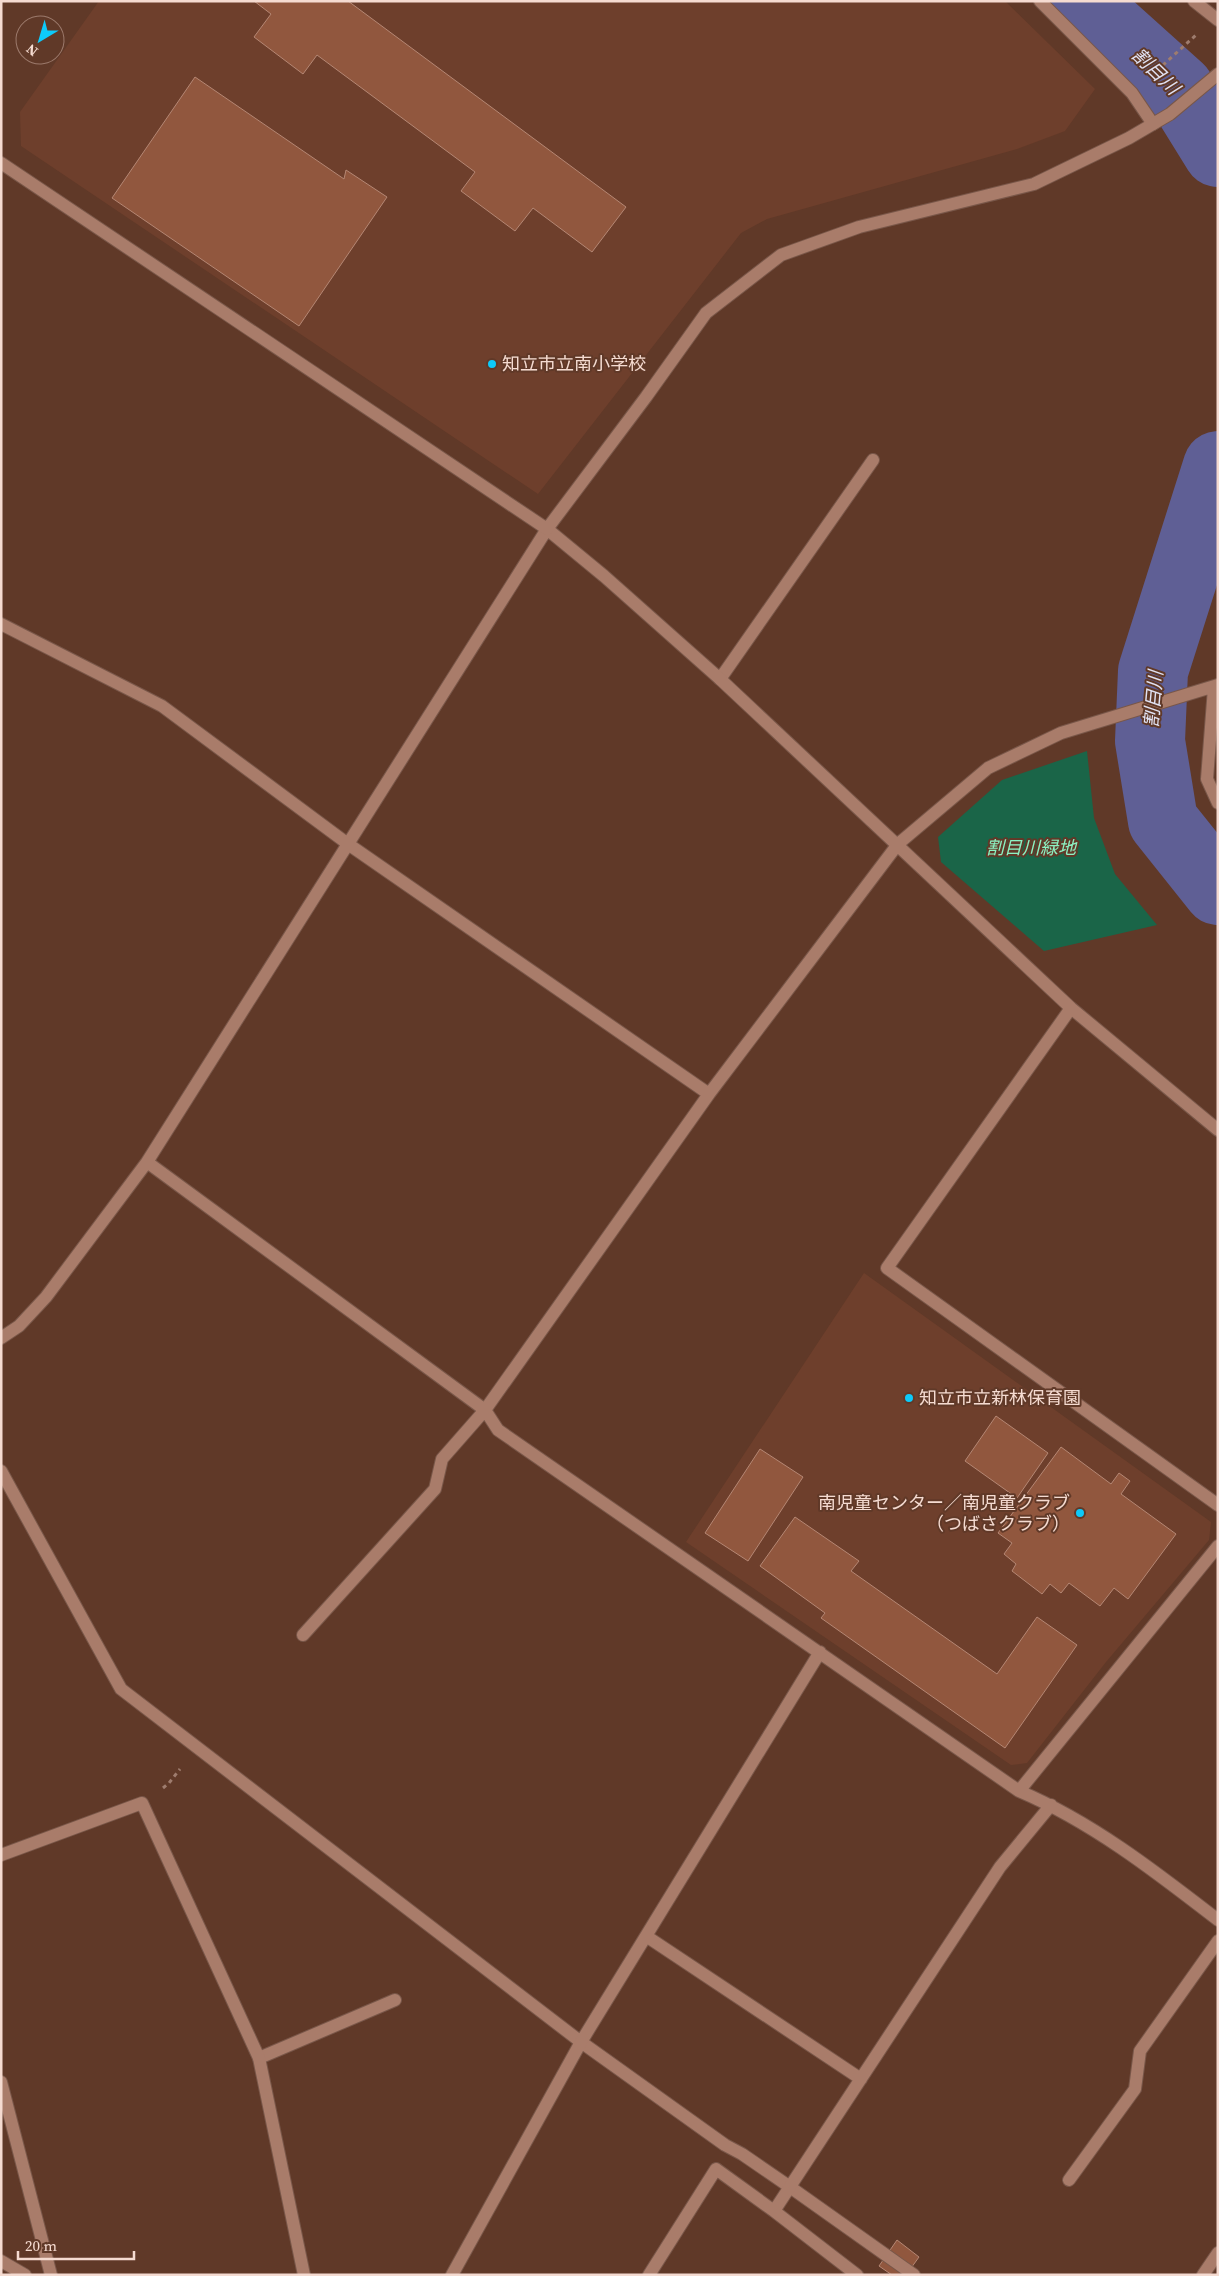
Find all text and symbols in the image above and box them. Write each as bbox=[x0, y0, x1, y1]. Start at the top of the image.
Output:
north arrow bbox=[15, 15, 65, 65]
text: N bbox=[22, 39, 42, 61]
water label: 割目川 bbox=[1126, 42, 1187, 102]
place label: 知立市立南小学校 bbox=[502, 351, 646, 376]
marker: 知立市立南小学校 bbox=[486, 358, 498, 370]
water label: 割目川 bbox=[1138, 667, 1169, 729]
park label: 割目川緑地 bbox=[986, 835, 1078, 860]
place label: 知立市立新林保育園 bbox=[919, 1385, 1081, 1410]
marker: 知立市立新林保育園 bbox=[903, 1392, 915, 1404]
place label: 南児童センター／南児童クラブ （つばさクラブ） bbox=[818, 1490, 1070, 1536]
marker: 南児童センター／南児童クラブ （つばさクラブ） bbox=[1074, 1507, 1086, 1519]
scale bar bbox=[18, 2228, 134, 2260]
text: 20 m bbox=[25, 2235, 57, 2256]

